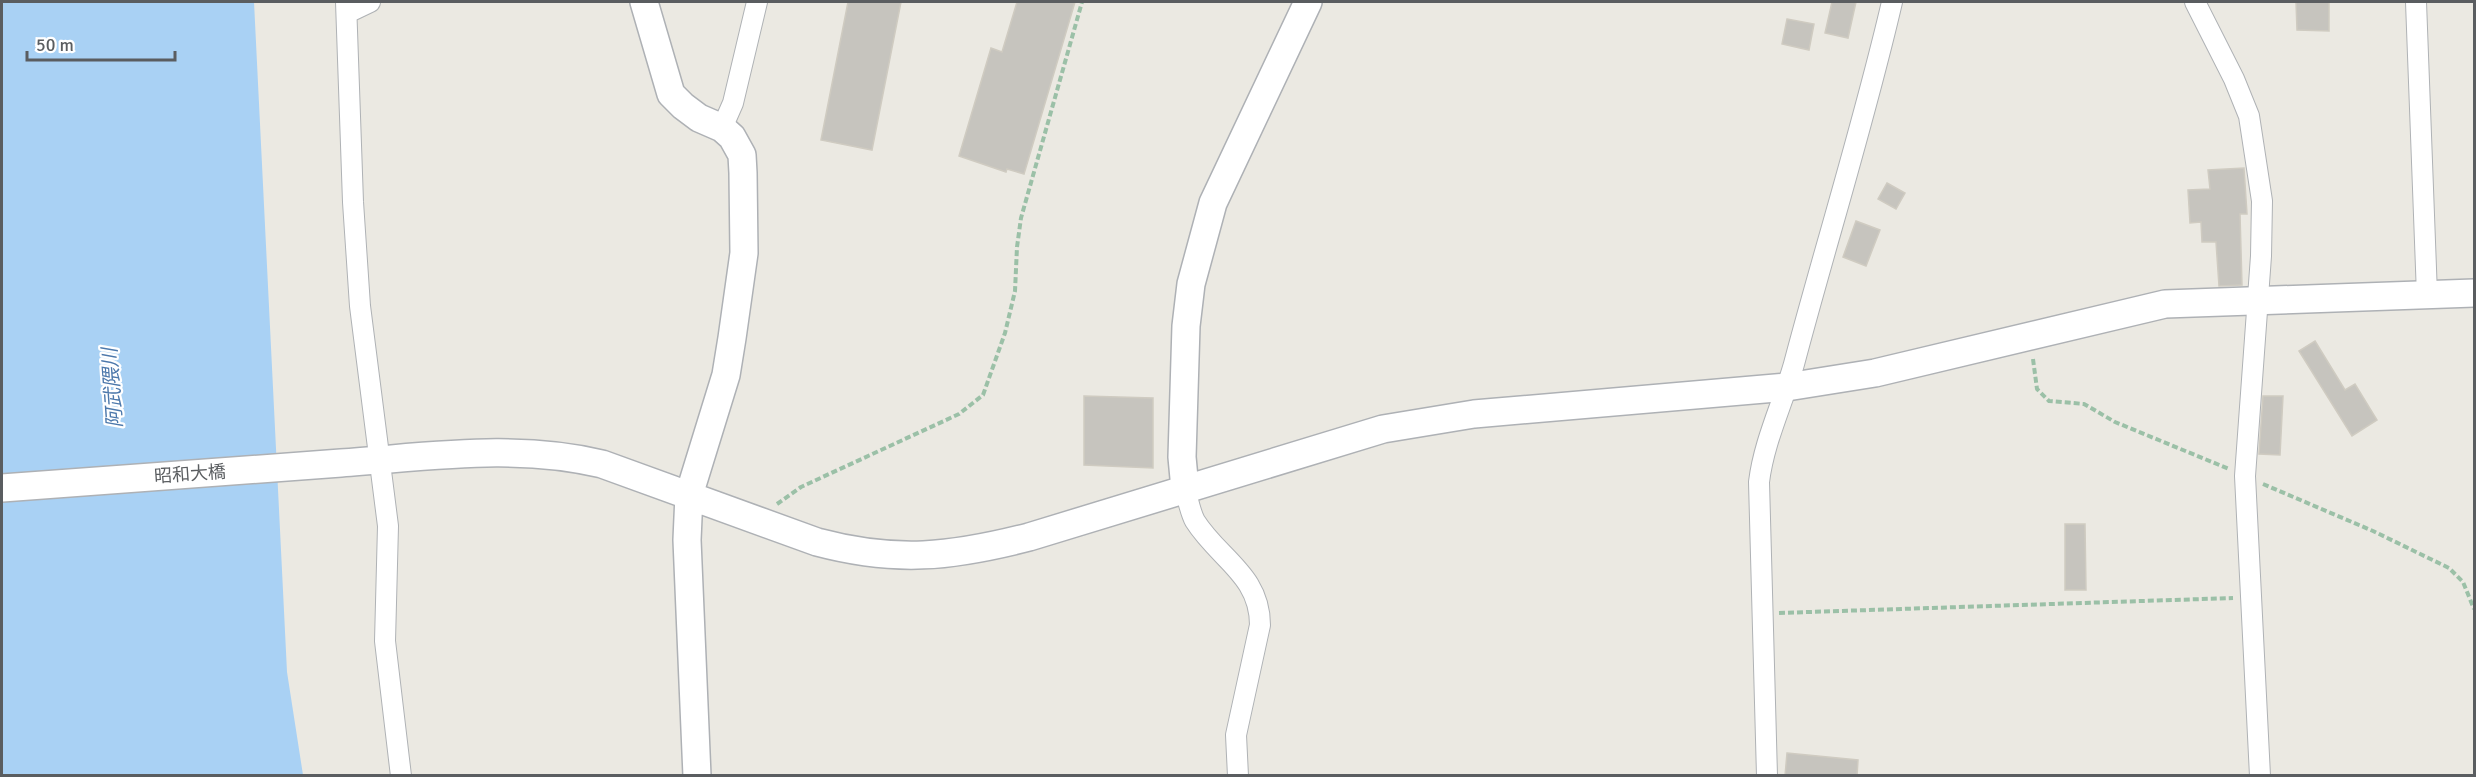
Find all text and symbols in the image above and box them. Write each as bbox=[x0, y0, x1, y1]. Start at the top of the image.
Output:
scale bar bbox=[27, 24, 176, 62]
text: 50 m bbox=[36, 34, 74, 56]
water label: 阿武隈川 bbox=[97, 345, 128, 429]
street label: 昭和大橋 bbox=[153, 461, 227, 487]

